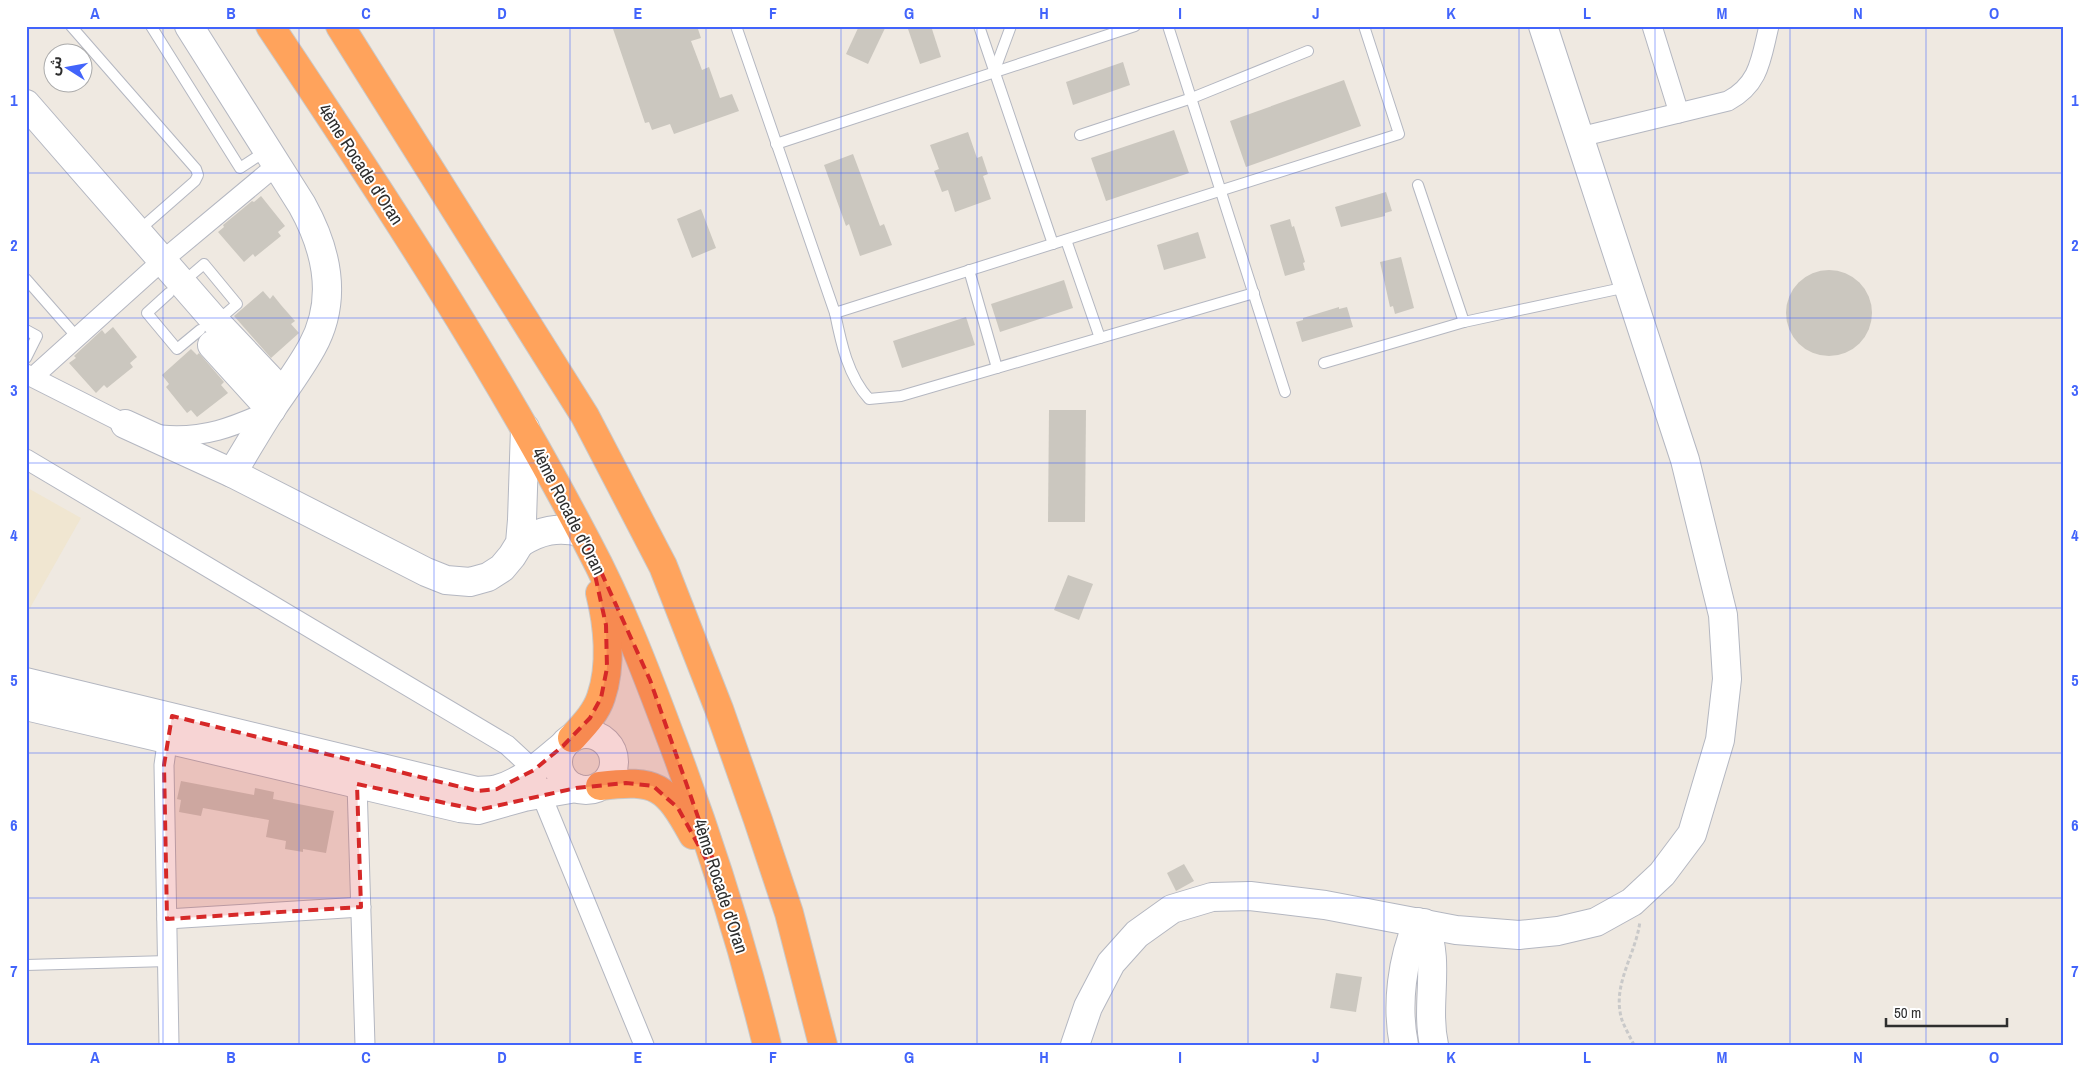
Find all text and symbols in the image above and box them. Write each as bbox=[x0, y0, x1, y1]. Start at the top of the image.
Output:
text: A bbox=[90, 2, 100, 24]
text: B bbox=[226, 2, 236, 24]
text: C bbox=[361, 2, 371, 24]
text: D bbox=[497, 2, 507, 24]
text: E bbox=[634, 2, 643, 24]
text: F bbox=[769, 2, 777, 24]
text: G bbox=[904, 2, 914, 24]
text: H bbox=[1039, 2, 1049, 24]
text: I bbox=[1178, 2, 1182, 24]
text: J bbox=[1312, 2, 1320, 24]
text: K bbox=[1446, 2, 1456, 24]
text: L bbox=[1583, 2, 1591, 24]
text: M bbox=[1717, 2, 1728, 24]
text: N bbox=[1853, 2, 1863, 24]
text: O bbox=[1989, 2, 1999, 24]
north arrow bbox=[42, 42, 92, 92]
text: ش bbox=[45, 54, 66, 77]
text: 1 bbox=[10, 89, 18, 111]
text: 1 bbox=[2071, 89, 2079, 111]
street label: 4ème Rocade d'Oran bbox=[312, 99, 410, 229]
text: 2 bbox=[10, 234, 18, 256]
text: 2 bbox=[2071, 234, 2079, 256]
text: 3 bbox=[10, 379, 18, 401]
text: 3 bbox=[2071, 379, 2079, 401]
street label: 4ème Rocade d'Oran bbox=[526, 443, 612, 579]
text: 4 bbox=[10, 524, 18, 546]
text: 4 bbox=[2071, 524, 2079, 546]
text: 5 bbox=[10, 669, 18, 691]
text: 5 bbox=[2071, 669, 2079, 691]
text: 6 bbox=[10, 814, 18, 836]
text: 6 bbox=[2071, 814, 2079, 836]
street label: 4ème Rocade d'Oran bbox=[688, 816, 754, 956]
text: 7 bbox=[10, 960, 18, 982]
text: 7 bbox=[2071, 960, 2079, 982]
scale bar bbox=[1886, 996, 2008, 1028]
text: 50 m bbox=[1894, 1002, 1921, 1023]
text: A bbox=[90, 1046, 100, 1068]
text: B bbox=[226, 1046, 236, 1068]
text: C bbox=[361, 1046, 371, 1068]
text: D bbox=[497, 1046, 507, 1068]
text: E bbox=[634, 1046, 643, 1068]
text: F bbox=[769, 1046, 777, 1068]
text: G bbox=[904, 1046, 914, 1068]
text: H bbox=[1039, 1046, 1049, 1068]
text: I bbox=[1178, 1046, 1182, 1068]
text: J bbox=[1312, 1046, 1320, 1068]
text: K bbox=[1446, 1046, 1456, 1068]
text: L bbox=[1583, 1046, 1591, 1068]
text: M bbox=[1717, 1046, 1728, 1068]
text: N bbox=[1853, 1046, 1863, 1068]
text: O bbox=[1989, 1046, 1999, 1068]

